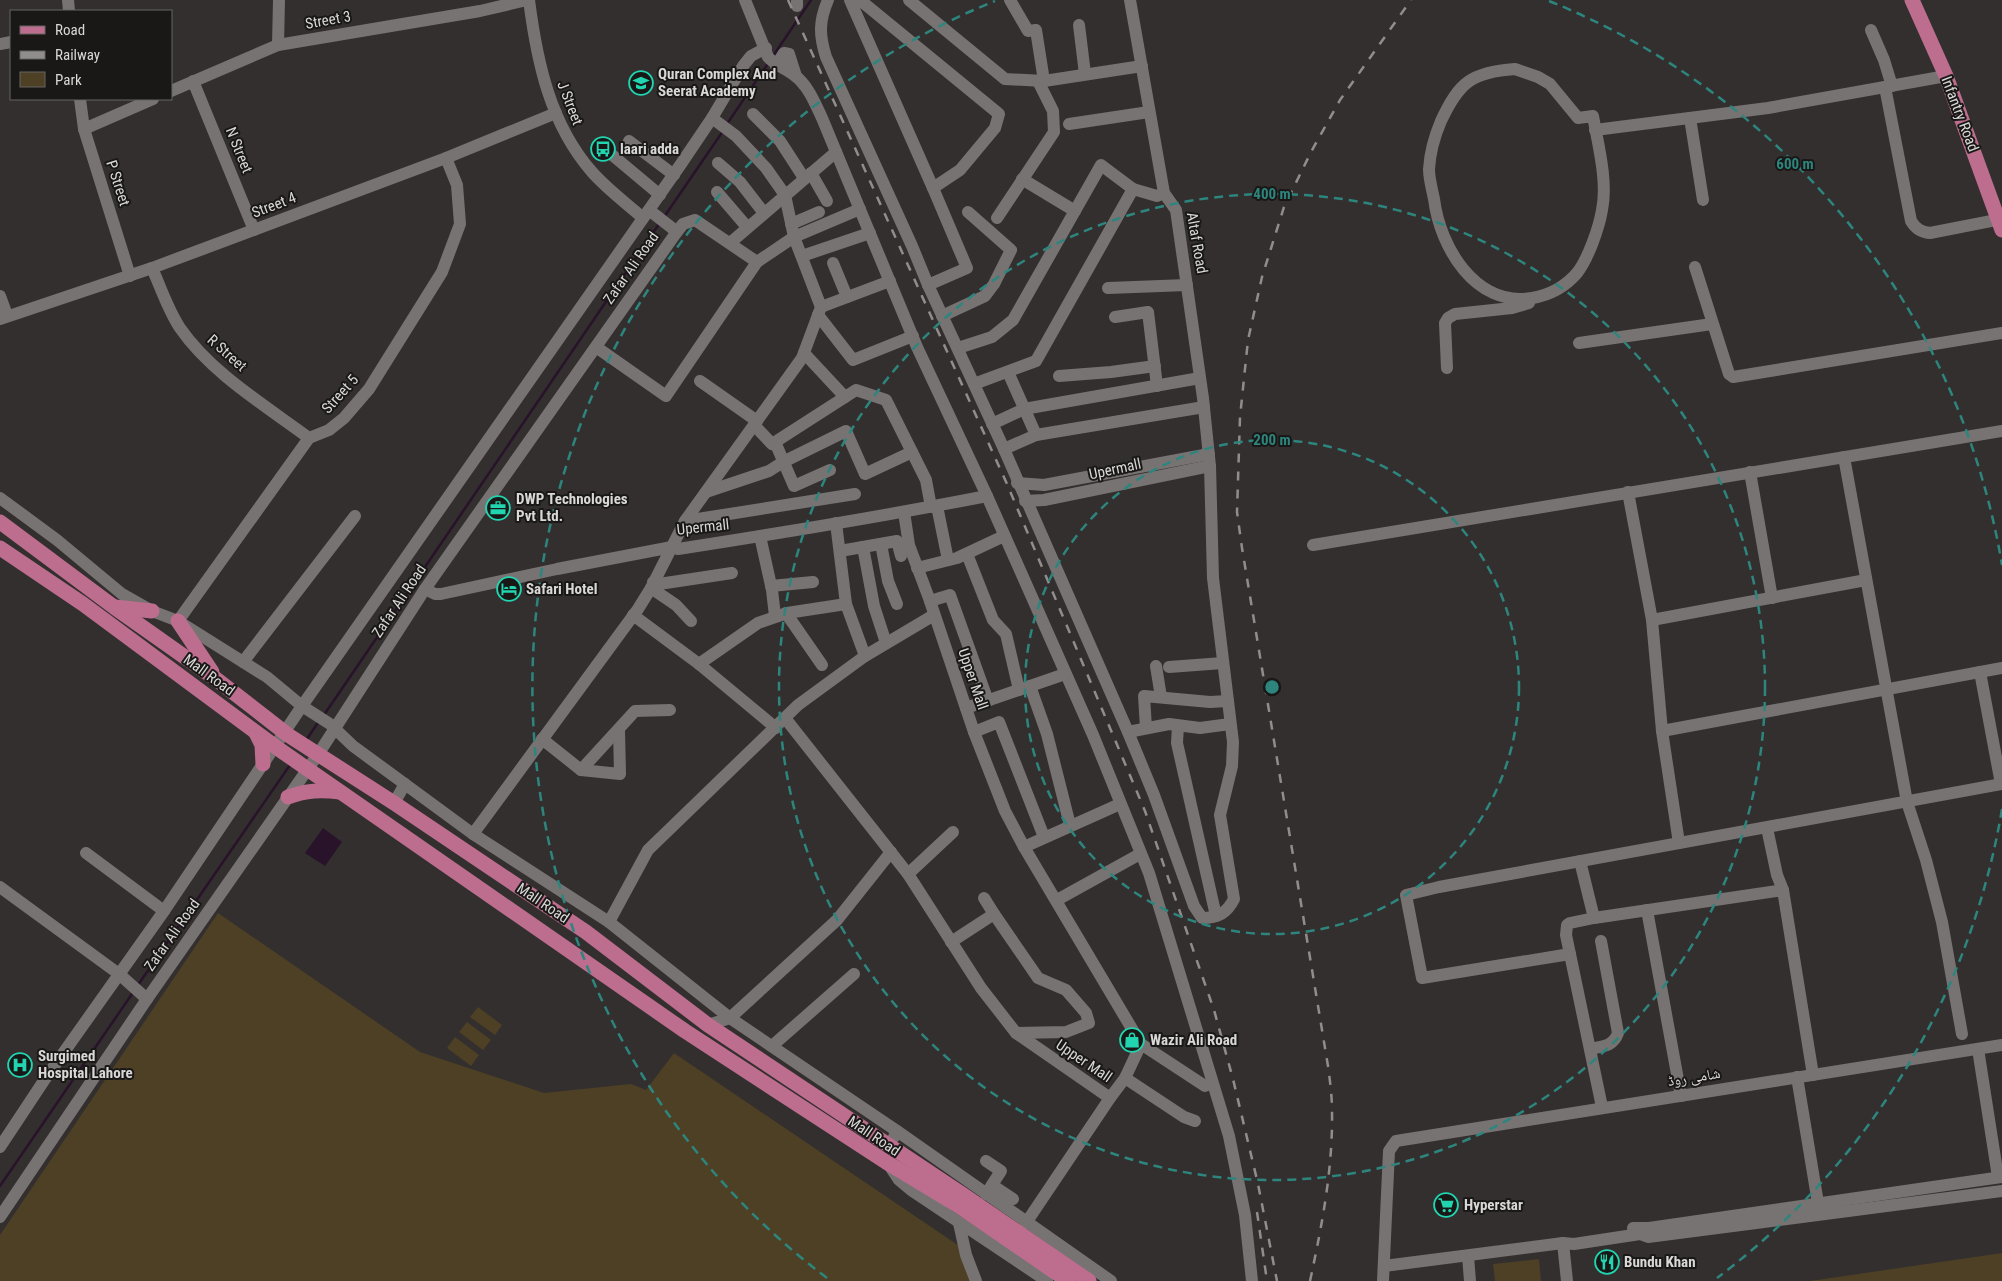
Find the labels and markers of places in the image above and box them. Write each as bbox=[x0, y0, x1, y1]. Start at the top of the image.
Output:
place label: Quran Complex And Seerat Academy bbox=[658, 65, 776, 100]
school or university icon: Quran Complex And Seerat Academy bbox=[628, 70, 654, 96]
bus stop icon: laari adda bbox=[590, 136, 616, 162]
place label: laari adda bbox=[620, 140, 679, 158]
place label: DWP Technologies Pvt Ltd. bbox=[516, 490, 628, 525]
office icon: DWP Technologies Pvt Ltd. bbox=[485, 495, 511, 521]
hotel icon: Safari Hotel bbox=[496, 576, 522, 602]
place label: Safari Hotel bbox=[526, 580, 598, 598]
centre of rings bbox=[1263, 678, 1281, 696]
shop icon: Wazir Ali Road bbox=[1119, 1027, 1145, 1053]
place label: Wazir Ali Road bbox=[1150, 1031, 1237, 1049]
place label: Surgimed Hospital Lahore bbox=[38, 1047, 133, 1082]
hospital icon: Surgimed Hospital Lahore bbox=[7, 1052, 33, 1078]
supermarket icon: Hyperstar bbox=[1433, 1192, 1459, 1218]
place label: Hyperstar bbox=[1464, 1196, 1523, 1214]
restaurant icon: Bundu Khan bbox=[1594, 1249, 1620, 1275]
place label: Bundu Khan bbox=[1624, 1253, 1696, 1271]

